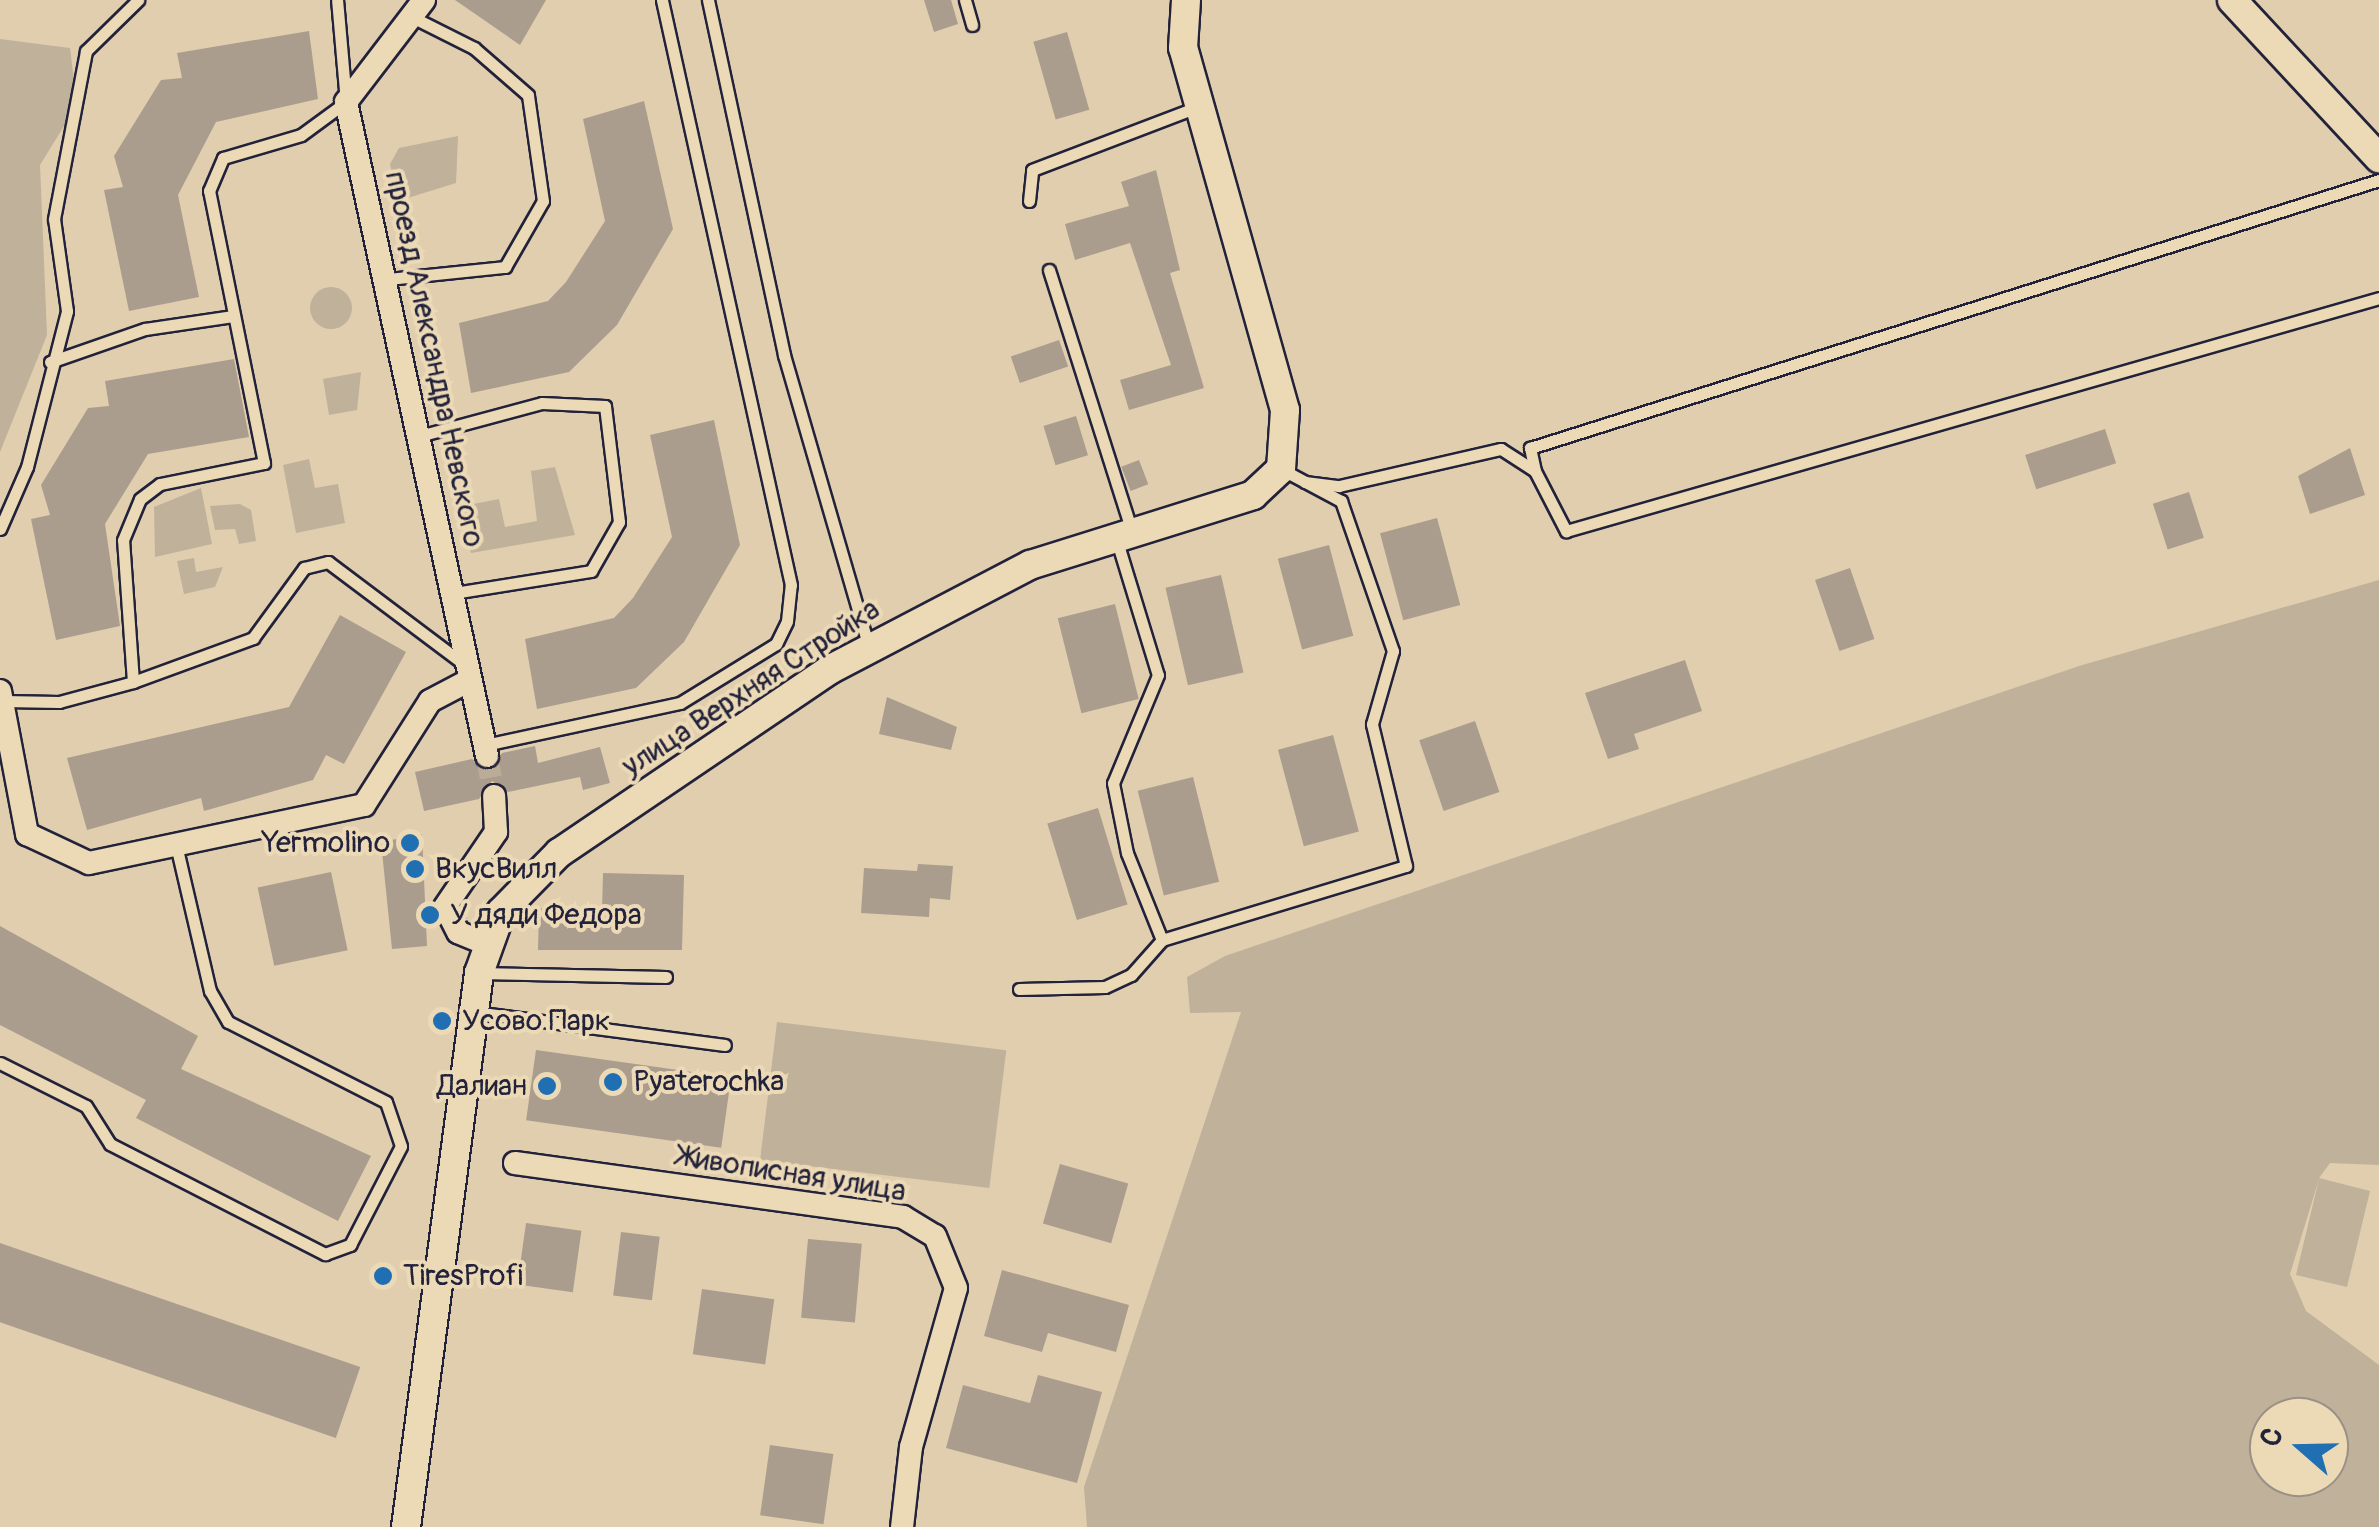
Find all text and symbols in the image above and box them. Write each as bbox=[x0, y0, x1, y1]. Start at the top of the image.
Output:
street label: проезд Александра Невского bbox=[377, 168, 491, 550]
street label: улица Верхняя Стройка bbox=[616, 591, 886, 785]
place label: Yermolino bbox=[262, 825, 390, 861]
marker: Yermolino bbox=[399, 832, 421, 854]
place label: ВкусВилл bbox=[435, 851, 557, 887]
marker: ВкусВилл bbox=[404, 858, 426, 880]
place label: У дяди Федора bbox=[450, 897, 642, 933]
marker: У дяди Федора bbox=[419, 904, 441, 926]
place label: Усово Парк bbox=[462, 1003, 610, 1039]
marker: Усово Парк bbox=[431, 1010, 453, 1032]
place label: Pyaterochka bbox=[633, 1064, 784, 1100]
place label: Далиан bbox=[437, 1068, 527, 1104]
marker: Pyaterochka bbox=[602, 1071, 624, 1093]
marker: Далиан bbox=[536, 1075, 558, 1097]
street label: Живописная улица bbox=[675, 1138, 909, 1210]
place label: TiresProfi bbox=[403, 1258, 523, 1294]
marker: TiresProfi bbox=[372, 1265, 394, 1287]
north arrow bbox=[2249, 1397, 2349, 1497]
text: С bbox=[2253, 1423, 2292, 1451]

